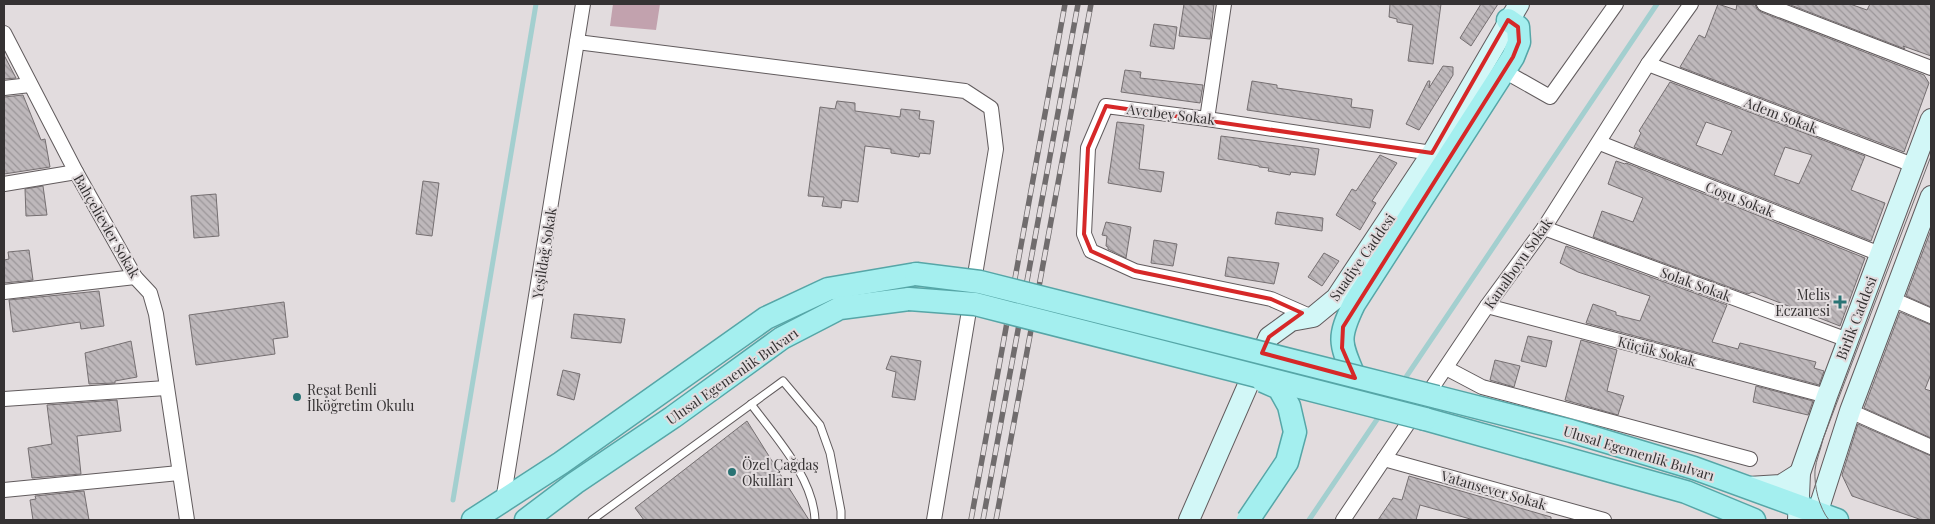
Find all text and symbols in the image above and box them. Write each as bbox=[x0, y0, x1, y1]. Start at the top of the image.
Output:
street label: Adem Sokak bbox=[1741, 92, 1821, 138]
street label: Avcıbey Sokak bbox=[1125, 99, 1217, 129]
street label: Bahçelievler Sokak bbox=[69, 171, 145, 282]
street label: Coşu Sokak bbox=[1703, 177, 1777, 221]
street label: Yeşildağ Sokak bbox=[527, 206, 561, 301]
street label: Suadiye Caddesi bbox=[1325, 209, 1399, 305]
street label: Kanalboyu Sokak bbox=[1480, 214, 1557, 312]
street label: Solak Sokak bbox=[1658, 262, 1734, 306]
street label: Birlik Caddesi bbox=[1831, 273, 1881, 363]
place label: Melis Eczanesi bbox=[1775, 285, 1830, 320]
marker: Melis Eczanesi bbox=[1834, 296, 1846, 308]
street label: Ulusal Egemenlik Bulvarı bbox=[662, 323, 802, 429]
street label: Küçük Sokak bbox=[1616, 331, 1699, 371]
place label: Reşat Benli İlköğretim Okulu bbox=[307, 380, 414, 415]
marker: Reşat Benli İlköğretim Okulu bbox=[291, 391, 303, 403]
street label: Ulusal Egemenlik Bulvarı bbox=[1561, 421, 1717, 485]
place label: Özel Çağdaş Okulları bbox=[742, 455, 819, 490]
marker: Özel Çağdaş Okulları bbox=[726, 466, 738, 478]
street label: Vatansever Sokak bbox=[1438, 466, 1549, 514]

